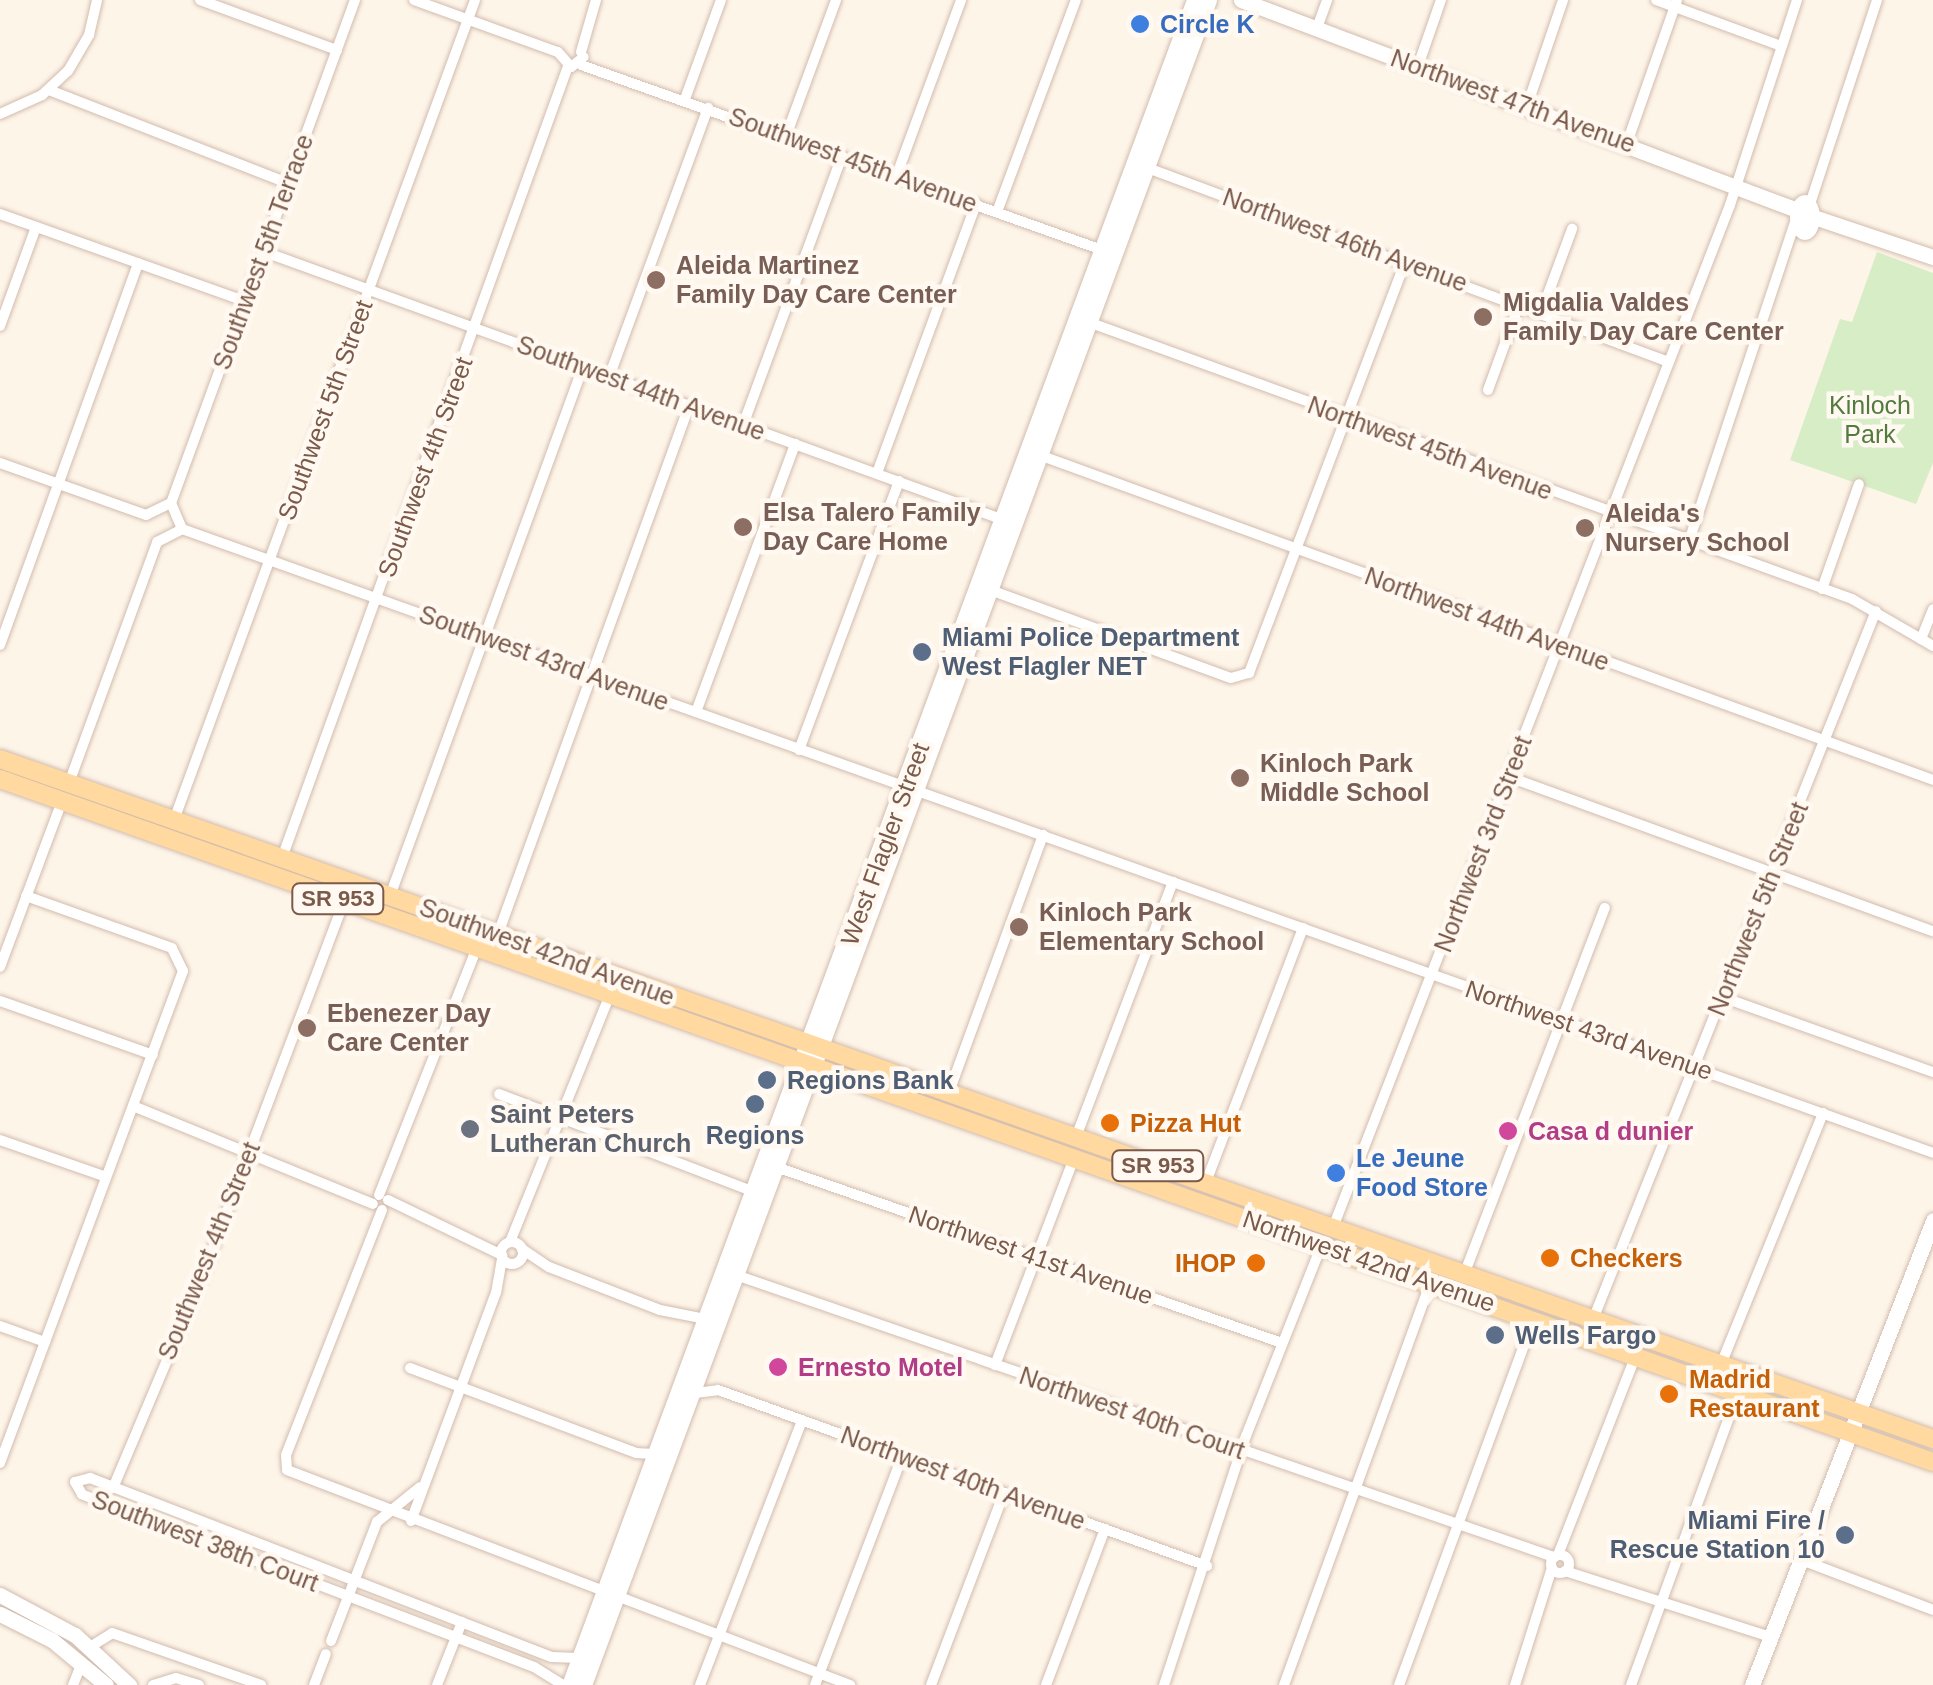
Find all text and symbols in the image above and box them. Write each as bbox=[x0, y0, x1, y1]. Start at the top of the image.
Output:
place label: Circle K bbox=[1160, 9, 1254, 39]
marker: Circle K bbox=[1129, 13, 1151, 35]
street label: Northwest 47th Avenue bbox=[1386, 43, 1640, 159]
street label: Southwest 45th Avenue bbox=[724, 101, 982, 219]
street label: Southwest 5th Terrace bbox=[206, 130, 320, 374]
street label: Northwest 46th Avenue bbox=[1218, 182, 1472, 298]
place label: Aleida Martinez Family Day Care Center bbox=[676, 251, 957, 310]
marker: Aleida Martinez Family Day Care Center bbox=[645, 269, 667, 291]
place label: Migdalia Valdes Family Day Care Center bbox=[1503, 288, 1784, 347]
street label: Southwest 5th Street bbox=[271, 296, 379, 524]
marker: Migdalia Valdes Family Day Care Center bbox=[1472, 306, 1494, 328]
street label: Southwest 44th Avenue bbox=[512, 329, 770, 447]
street label: Southwest 4th Street bbox=[371, 353, 479, 581]
street label: Northwest 45th Avenue bbox=[1303, 390, 1557, 506]
park label: Kinloch Park bbox=[1829, 391, 1911, 450]
place label: Elsa Talero Family Day Care Home bbox=[763, 498, 981, 557]
place label: Aleida's Nursery School bbox=[1605, 499, 1790, 558]
marker: Elsa Talero Family Day Care Home bbox=[732, 516, 754, 538]
marker: Aleida's Nursery School bbox=[1574, 517, 1596, 539]
street label: Northwest 44th Avenue bbox=[1360, 561, 1614, 677]
street label: Southwest 43rd Avenue bbox=[414, 599, 674, 717]
place label: Miami Police Department West Flagler NET bbox=[942, 623, 1239, 682]
marker: Miami Police Department West Flagler NET bbox=[911, 641, 933, 663]
street label: Northwest 3rd Street bbox=[1428, 732, 1538, 956]
street label: West Flagler Street bbox=[834, 739, 936, 949]
place label: Kinloch Park Middle School bbox=[1260, 749, 1429, 808]
marker: Kinloch Park Middle School bbox=[1229, 767, 1251, 789]
street label: Northwest 5th Street bbox=[1701, 798, 1815, 1020]
road number: SR 953 bbox=[290, 882, 386, 916]
street label: Southwest 42nd Avenue bbox=[415, 892, 679, 1012]
place label: Kinloch Park Elementary School bbox=[1039, 898, 1264, 957]
marker: Kinloch Park Elementary School bbox=[1008, 916, 1030, 938]
street label: Northwest 43rd Avenue bbox=[1461, 973, 1717, 1087]
place label: Ebenezer Day Care Center bbox=[327, 999, 491, 1058]
marker: Ebenezer Day Care Center bbox=[296, 1017, 318, 1039]
place label: Regions Bank bbox=[787, 1065, 954, 1095]
marker: Regions Bank bbox=[756, 1069, 778, 1091]
marker: Regions bbox=[744, 1093, 766, 1115]
place label: Saint Peters Lutheran Church bbox=[490, 1100, 691, 1159]
place label: Pizza Hut bbox=[1130, 1108, 1241, 1138]
marker: Pizza Hut bbox=[1099, 1112, 1121, 1134]
place label: Casa d dunier bbox=[1528, 1116, 1693, 1146]
marker: Saint Peters Lutheran Church bbox=[459, 1118, 481, 1140]
place label: Regions bbox=[706, 1120, 804, 1150]
marker: Casa d dunier bbox=[1497, 1120, 1519, 1142]
street label: Southwest 4th Street bbox=[152, 1138, 266, 1364]
place label: Le Jeune Food Store bbox=[1356, 1144, 1488, 1203]
road number: SR 953 bbox=[1110, 1149, 1206, 1183]
marker: Le Jeune Food Store bbox=[1325, 1162, 1347, 1184]
street label: Northwest 41st Avenue bbox=[904, 1199, 1158, 1311]
street label: Northwest 42nd Avenue bbox=[1238, 1203, 1500, 1319]
place label: Checkers bbox=[1570, 1243, 1683, 1273]
marker: Checkers bbox=[1539, 1247, 1561, 1269]
place label: IHOP bbox=[1175, 1248, 1236, 1278]
marker: IHOP bbox=[1245, 1252, 1267, 1274]
place label: Wells Fargo bbox=[1515, 1320, 1656, 1350]
marker: Wells Fargo bbox=[1484, 1324, 1506, 1346]
place label: Ernesto Motel bbox=[798, 1352, 963, 1382]
marker: Ernesto Motel bbox=[767, 1356, 789, 1378]
street label: Northwest 40th Court bbox=[1015, 1360, 1249, 1466]
place label: Madrid Restaurant bbox=[1689, 1365, 1820, 1424]
marker: Madrid Restaurant bbox=[1658, 1383, 1680, 1405]
street label: Northwest 40th Avenue bbox=[836, 1420, 1090, 1536]
street label: Southwest 38th Court bbox=[87, 1484, 323, 1598]
place label: Miami Fire / Rescue Station 10 bbox=[1610, 1506, 1825, 1565]
marker: Miami Fire / Rescue Station 10 bbox=[1834, 1524, 1856, 1546]

